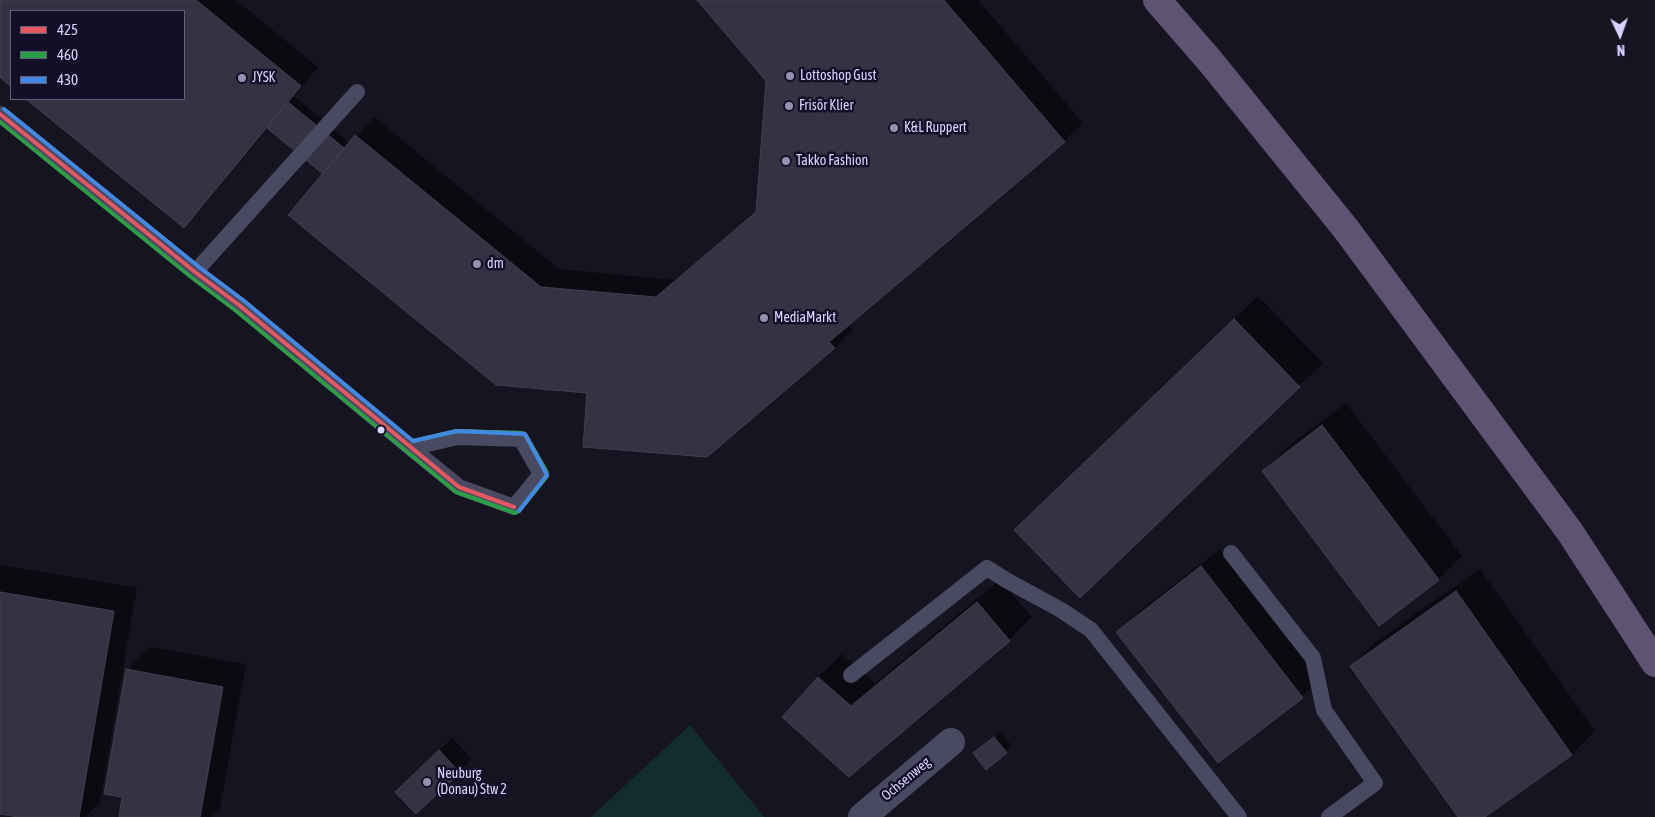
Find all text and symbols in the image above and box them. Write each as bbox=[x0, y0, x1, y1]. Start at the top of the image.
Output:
legend bbox=[10, 10, 185, 100]
north arrow bbox=[1595, 10, 1645, 60]
text: 425 bbox=[57, 21, 78, 38]
text: N bbox=[1616, 42, 1625, 58]
text: 460 bbox=[57, 46, 78, 63]
place label: Lottoshop Gust bbox=[800, 68, 877, 84]
place label: JYSK bbox=[252, 70, 275, 86]
marker: Lottoshop Gust bbox=[784, 70, 796, 82]
text: 430 bbox=[57, 71, 78, 88]
marker: JYSK bbox=[236, 72, 248, 84]
place label: Frisör Klier bbox=[799, 98, 854, 114]
marker: Frisör Klier bbox=[783, 100, 795, 112]
place label: K&L Ruppert bbox=[904, 120, 967, 136]
marker: K&L Ruppert bbox=[888, 122, 900, 134]
place label: Takko Fashion bbox=[796, 153, 868, 169]
marker: Takko Fashion bbox=[780, 155, 792, 167]
place label: dm bbox=[487, 256, 504, 272]
marker: dm bbox=[471, 258, 483, 270]
place label: MediaMarkt bbox=[774, 310, 836, 326]
marker: MediaMarkt bbox=[758, 312, 770, 324]
unlabelled marker bbox=[376, 425, 386, 435]
street label: Ochsenweg bbox=[878, 754, 934, 804]
place label: Neuburg (Donau) Stw 2 bbox=[437, 766, 507, 799]
marker: Neuburg (Donau) Stw 2 bbox=[421, 776, 433, 788]

